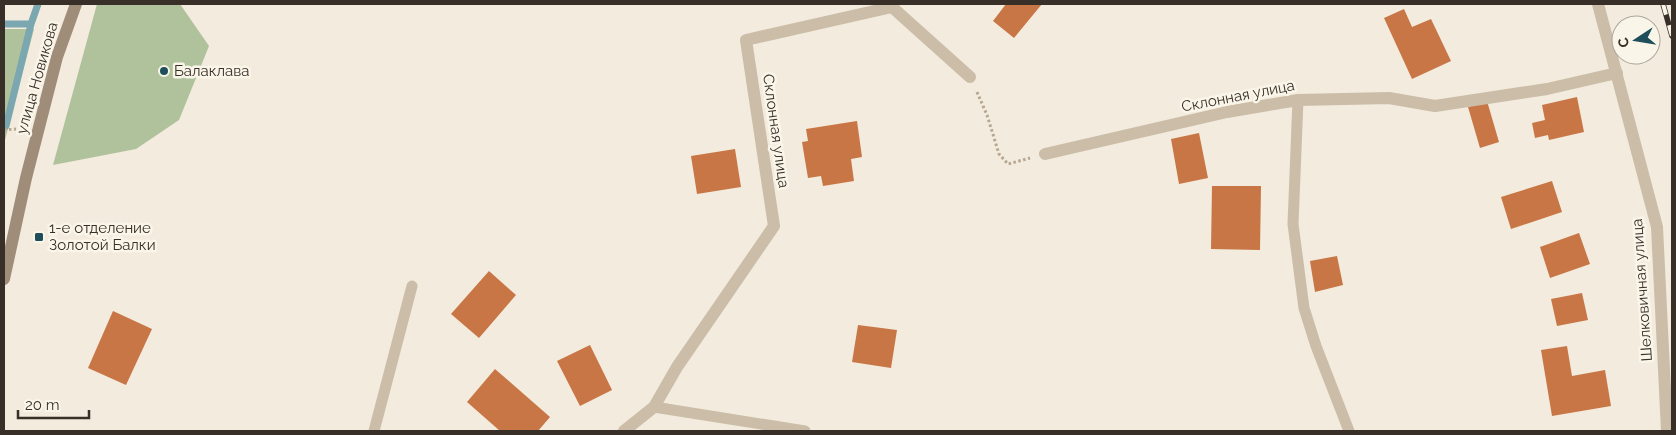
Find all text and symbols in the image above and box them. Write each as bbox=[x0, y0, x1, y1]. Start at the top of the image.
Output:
north arrow bbox=[1611, 15, 1661, 65]
street label: улица Новикова bbox=[12, 20, 62, 136]
text: С bbox=[1614, 36, 1632, 49]
place label: Балаклава bbox=[174, 62, 249, 80]
marker: Балаклава bbox=[158, 65, 170, 77]
street label: Склонная улица bbox=[759, 73, 793, 189]
street label: Склонная улица bbox=[1180, 76, 1296, 116]
street label: Шелковичная улица bbox=[1628, 218, 1656, 362]
place label: 1-е отделение Золотой Балки bbox=[49, 219, 156, 254]
marker: 1-е отделение Золотой Балки bbox=[33, 231, 45, 243]
scale bar bbox=[18, 388, 89, 420]
text: 20 m bbox=[25, 396, 60, 414]

